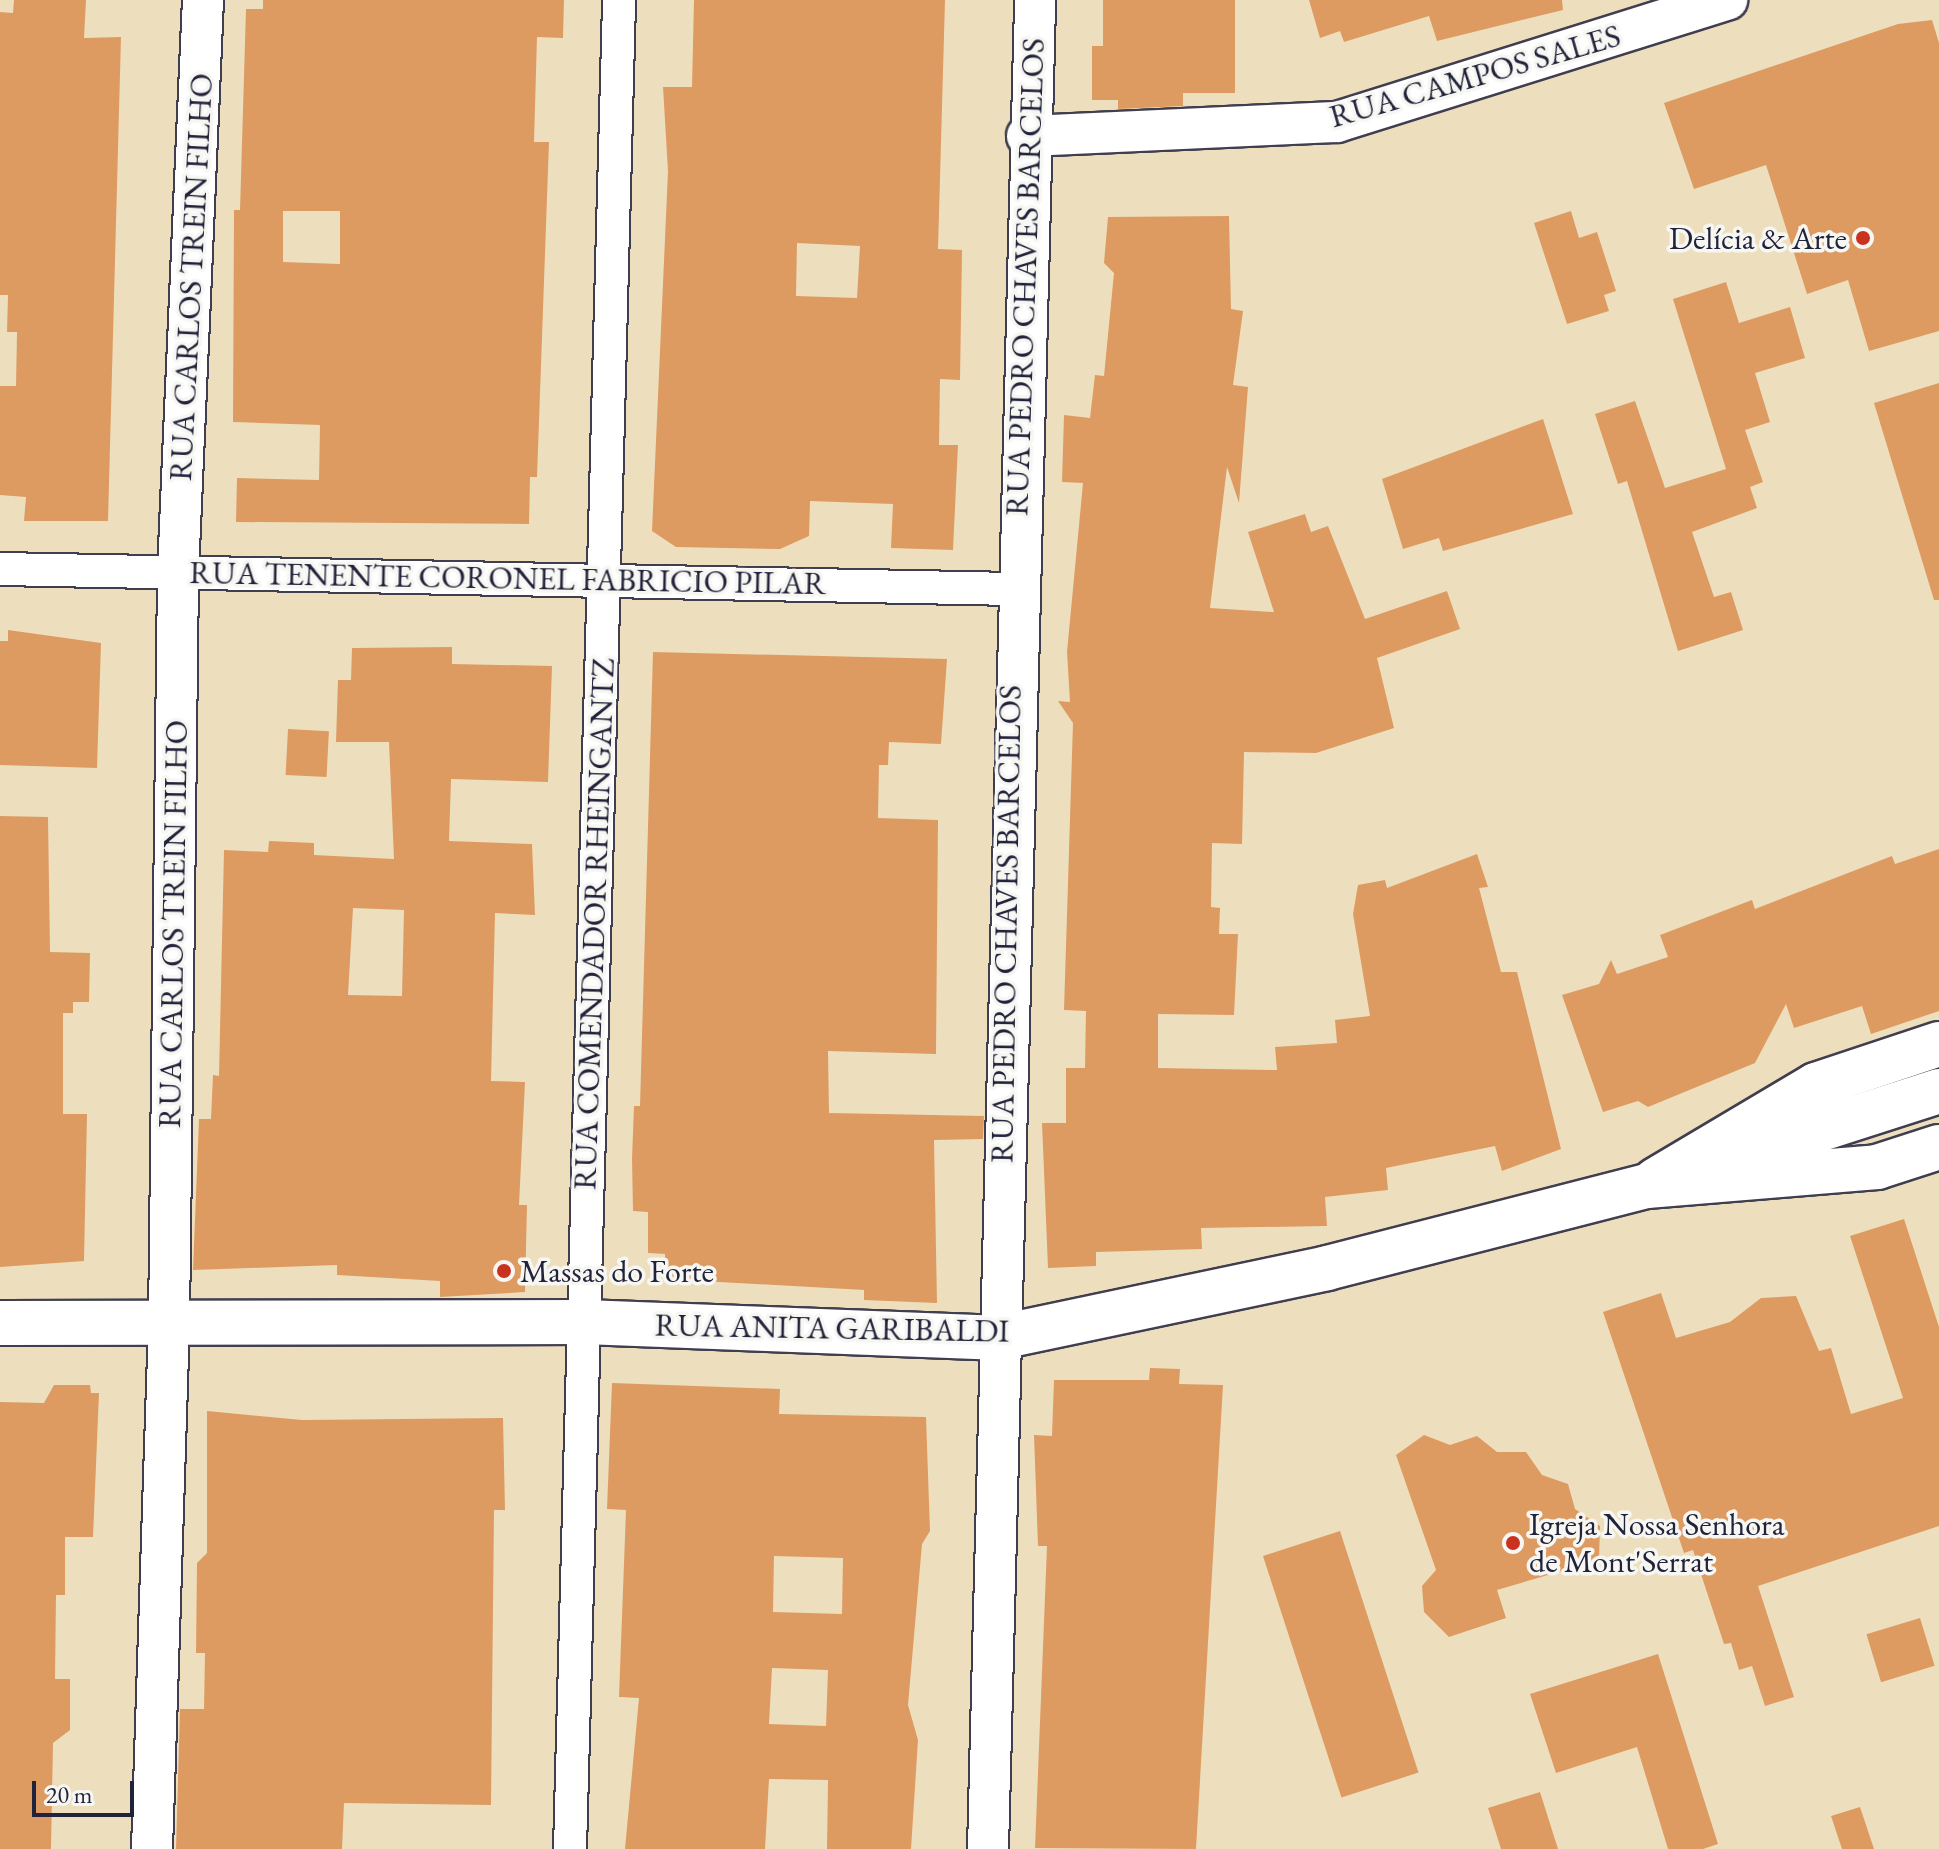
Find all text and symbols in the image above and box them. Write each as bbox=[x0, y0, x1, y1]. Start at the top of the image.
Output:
street label: RUA CAMPOS SALES bbox=[1325, 16, 1625, 136]
street label: RUA PEDRO CHAVES BARCELOS bbox=[997, 37, 1053, 517]
street label: RUA CARLOS TREIN FILHO bbox=[161, 72, 221, 482]
place label: Delícia & Arte bbox=[1669, 219, 1847, 257]
marker: Delícia & Arte bbox=[1854, 229, 1872, 247]
street label: RUA TENENTE CORONEL FABRICIO PILAR bbox=[189, 553, 827, 603]
street label: RUA COMENDADOR RHEINGANTZ bbox=[566, 658, 622, 1190]
street label: RUA PEDRO CHAVES BARCELOS bbox=[983, 685, 1029, 1163]
street label: RUA CARLOS TREIN FILHO bbox=[150, 720, 196, 1128]
place label: Massas do Forte bbox=[520, 1252, 714, 1290]
marker: Massas do Forte bbox=[495, 1262, 513, 1280]
street label: RUA ANITA GARIBALDI bbox=[654, 1306, 1010, 1350]
place label: Igreja Nossa Senhora de Mont'Serrat bbox=[1529, 1506, 1784, 1581]
marker: Igreja Nossa Senhora de Mont'Serrat bbox=[1504, 1534, 1522, 1552]
scale bar bbox=[36, 1765, 138, 1815]
text: 20 m bbox=[46, 1779, 93, 1810]

